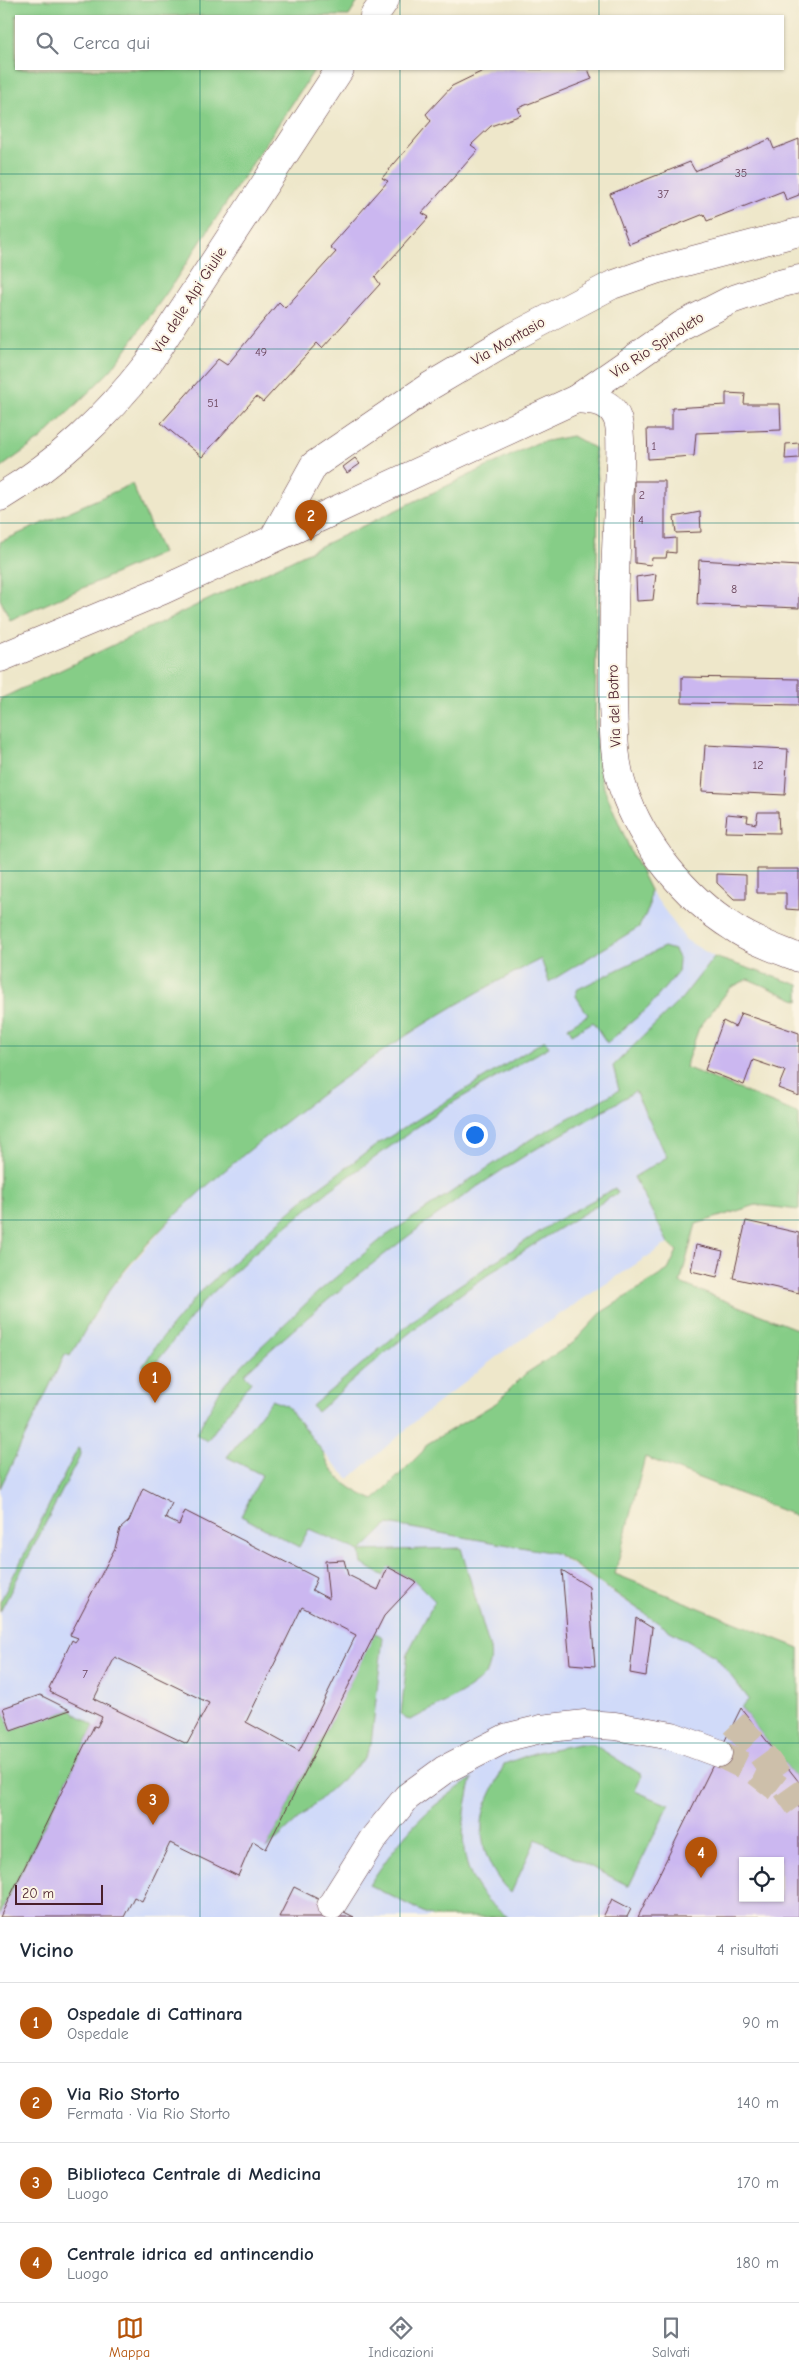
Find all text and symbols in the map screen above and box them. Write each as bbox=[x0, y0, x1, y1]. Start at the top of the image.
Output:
search box bbox=[15, 15, 784, 70]
icon: search bbox=[33, 29, 61, 57]
text: Cerca qui bbox=[73, 32, 150, 54]
house number: 35 bbox=[735, 166, 747, 180]
house number: 37 bbox=[657, 187, 669, 201]
street label: Via delle Alpi Giulie bbox=[148, 243, 230, 357]
street label: Via Rio Spinoleto bbox=[607, 308, 707, 382]
street label: Via Montasio bbox=[468, 313, 548, 369]
house number: 49 bbox=[255, 345, 267, 359]
house number: 51 bbox=[207, 396, 219, 410]
house number: 1 bbox=[652, 439, 657, 453]
house number: 2 bbox=[639, 488, 645, 502]
pin: 2 bbox=[295, 500, 327, 541]
house number: 4 bbox=[638, 513, 644, 527]
house number: 8 bbox=[731, 582, 737, 596]
street label: Via del Botro bbox=[604, 664, 624, 748]
house number: 12 bbox=[752, 758, 764, 772]
your location bbox=[462, 1122, 488, 1148]
pin: 1 bbox=[139, 1362, 171, 1403]
house number: 7 bbox=[82, 1667, 88, 1681]
pin: 3 bbox=[137, 1784, 169, 1825]
pin: 4 bbox=[685, 1837, 717, 1878]
map controls bbox=[739, 1857, 784, 1902]
button: locate bbox=[739, 1857, 784, 1902]
scale bar bbox=[15, 1882, 102, 1905]
text: 20 m bbox=[22, 1885, 54, 1902]
text: Vicino bbox=[20, 1938, 74, 1962]
text: 4 risultati bbox=[717, 1941, 779, 1959]
text: Ospedale di Cattinara bbox=[67, 2003, 243, 2025]
text: 1 bbox=[33, 2014, 39, 2032]
text: 90 m bbox=[742, 2014, 779, 2032]
text: Ospedale bbox=[67, 2025, 129, 2043]
text: Via Rio Storto bbox=[67, 2083, 180, 2105]
text: 2 bbox=[32, 2094, 40, 2112]
text: 140 m bbox=[737, 2094, 779, 2112]
text: Fermata · Via Rio Storto bbox=[67, 2105, 230, 2123]
text: Biblioteca Centrale di Medicina bbox=[67, 2163, 321, 2185]
text: 3 bbox=[32, 2174, 40, 2192]
text: 170 m bbox=[737, 2174, 779, 2192]
text: Luogo bbox=[67, 2185, 108, 2203]
text: Centrale idrica ed antincendio bbox=[67, 2243, 314, 2265]
text: 4 bbox=[32, 2254, 40, 2272]
text: 180 m bbox=[736, 2254, 779, 2272]
text: Luogo bbox=[67, 2265, 108, 2283]
tab: Mappa bbox=[109, 2314, 150, 2361]
tab: Indicazioni bbox=[368, 2314, 434, 2361]
tab: Salvati bbox=[652, 2314, 690, 2361]

